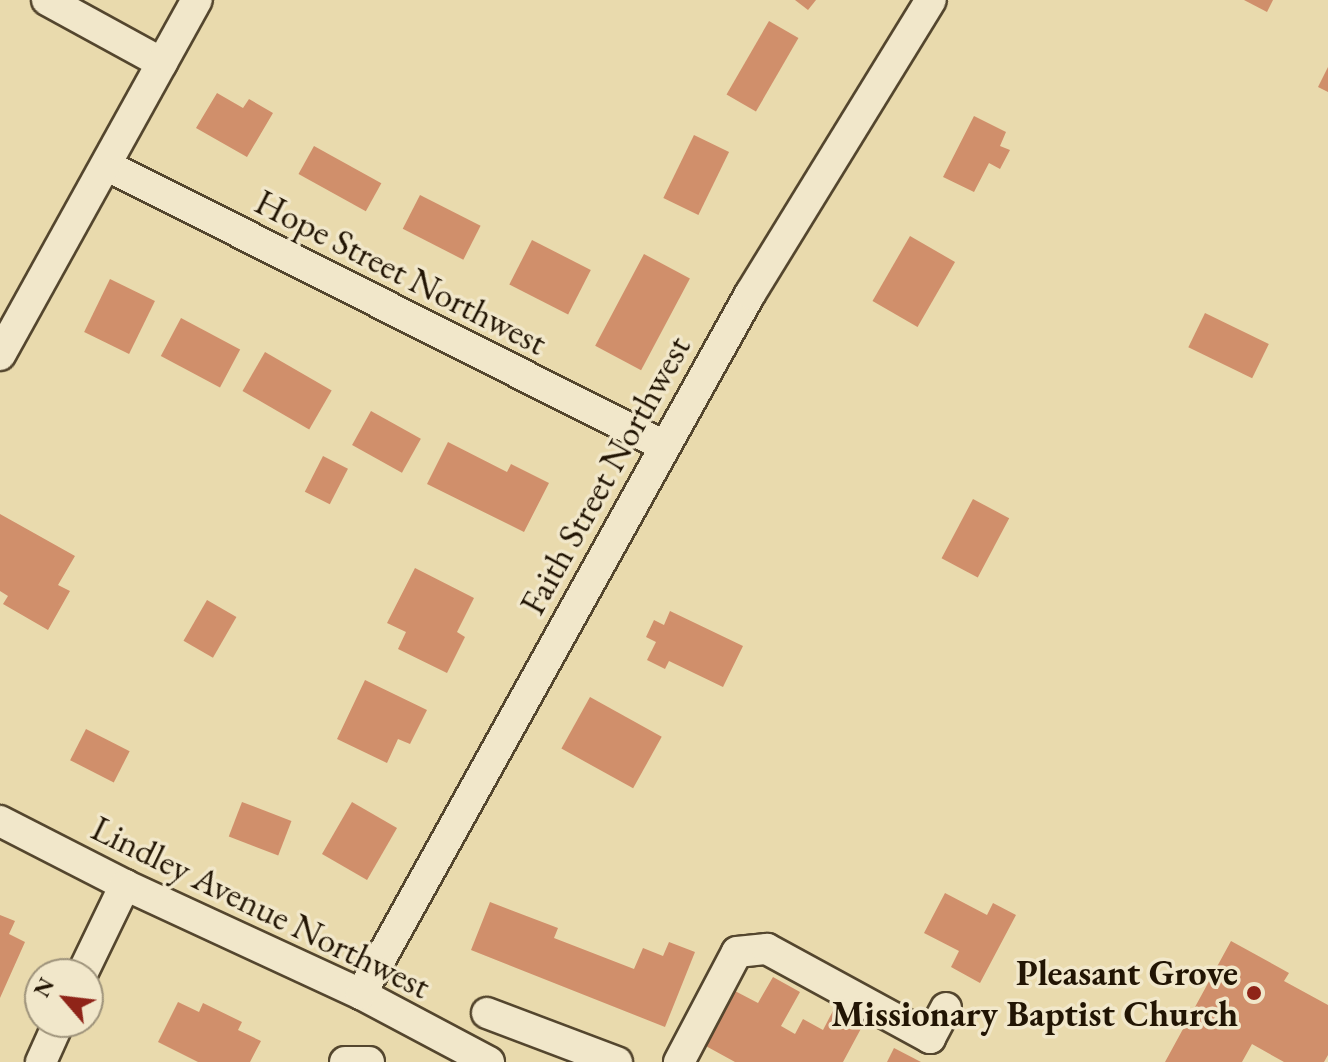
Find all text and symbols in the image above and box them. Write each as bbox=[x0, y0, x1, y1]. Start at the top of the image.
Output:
street label: Hope Street Northwest bbox=[248, 180, 554, 364]
street label: Faith Street Northwest bbox=[511, 328, 699, 622]
street label: Lindley Avenue Northwest bbox=[85, 806, 437, 1008]
place label: Pleasant Grove Missionary Baptist Church bbox=[831, 950, 1238, 1035]
north arrow bbox=[24, 958, 104, 1038]
text: N bbox=[27, 973, 61, 1002]
marker: Pleasant Grove Missionary Baptist Church bbox=[1245, 984, 1263, 1002]

